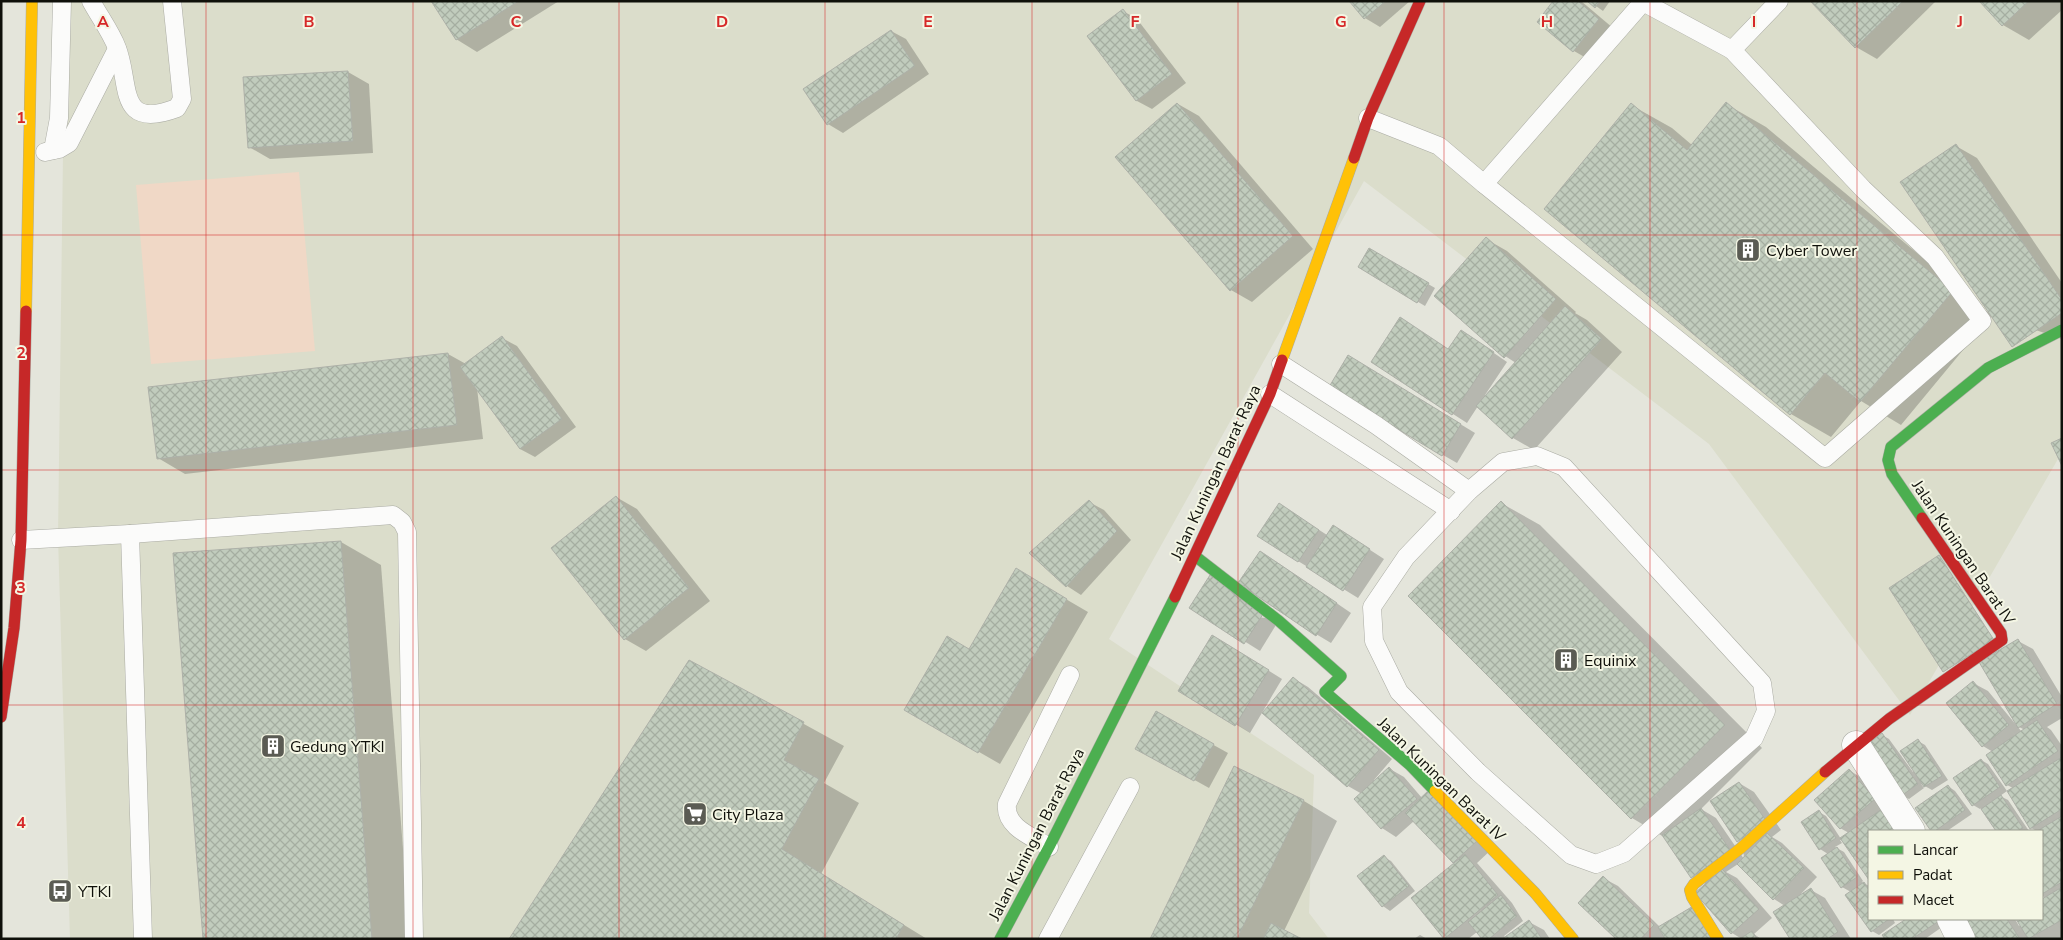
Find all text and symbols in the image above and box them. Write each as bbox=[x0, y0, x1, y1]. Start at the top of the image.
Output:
text: A bbox=[97, 11, 109, 33]
text: B bbox=[303, 11, 315, 33]
text: C bbox=[511, 11, 522, 33]
text: D bbox=[716, 11, 728, 33]
text: E bbox=[923, 11, 933, 33]
text: F bbox=[1131, 11, 1140, 33]
text: G bbox=[1335, 11, 1347, 33]
text: H bbox=[1541, 11, 1553, 33]
text: I bbox=[1752, 11, 1756, 33]
text: J bbox=[1956, 11, 1963, 33]
text: 1 bbox=[16, 107, 26, 129]
building icon: Cyber Tower bbox=[1735, 237, 1761, 263]
place label: Cyber Tower bbox=[1766, 240, 1857, 262]
text: 2 bbox=[16, 342, 26, 364]
street label: Jalan Kuningan Barat Raya bbox=[1165, 381, 1266, 564]
street label: Jalan Kuningan Barat IV bbox=[1906, 475, 2020, 630]
text: 3 bbox=[16, 577, 26, 599]
building icon: Equinix bbox=[1553, 647, 1579, 673]
place label: Equinix bbox=[1584, 650, 1637, 672]
street label: Jalan Kuningan Barat IV bbox=[1372, 712, 1511, 847]
building icon: Gedung YTKI bbox=[260, 733, 286, 759]
place label: Gedung YTKI bbox=[290, 736, 385, 758]
street label: Jalan Kuningan Barat Raya bbox=[983, 745, 1090, 925]
supermarket icon: City Plaza bbox=[682, 801, 708, 827]
place label: City Plaza bbox=[712, 804, 784, 826]
text: 4 bbox=[16, 812, 26, 834]
legend bbox=[1868, 830, 2043, 920]
text: Lancar bbox=[1913, 840, 1958, 860]
text: Padat bbox=[1913, 865, 1953, 885]
bus stop icon: YTKI bbox=[47, 878, 73, 904]
place label: YTKI bbox=[77, 881, 112, 903]
text: Macet bbox=[1913, 890, 1955, 910]

